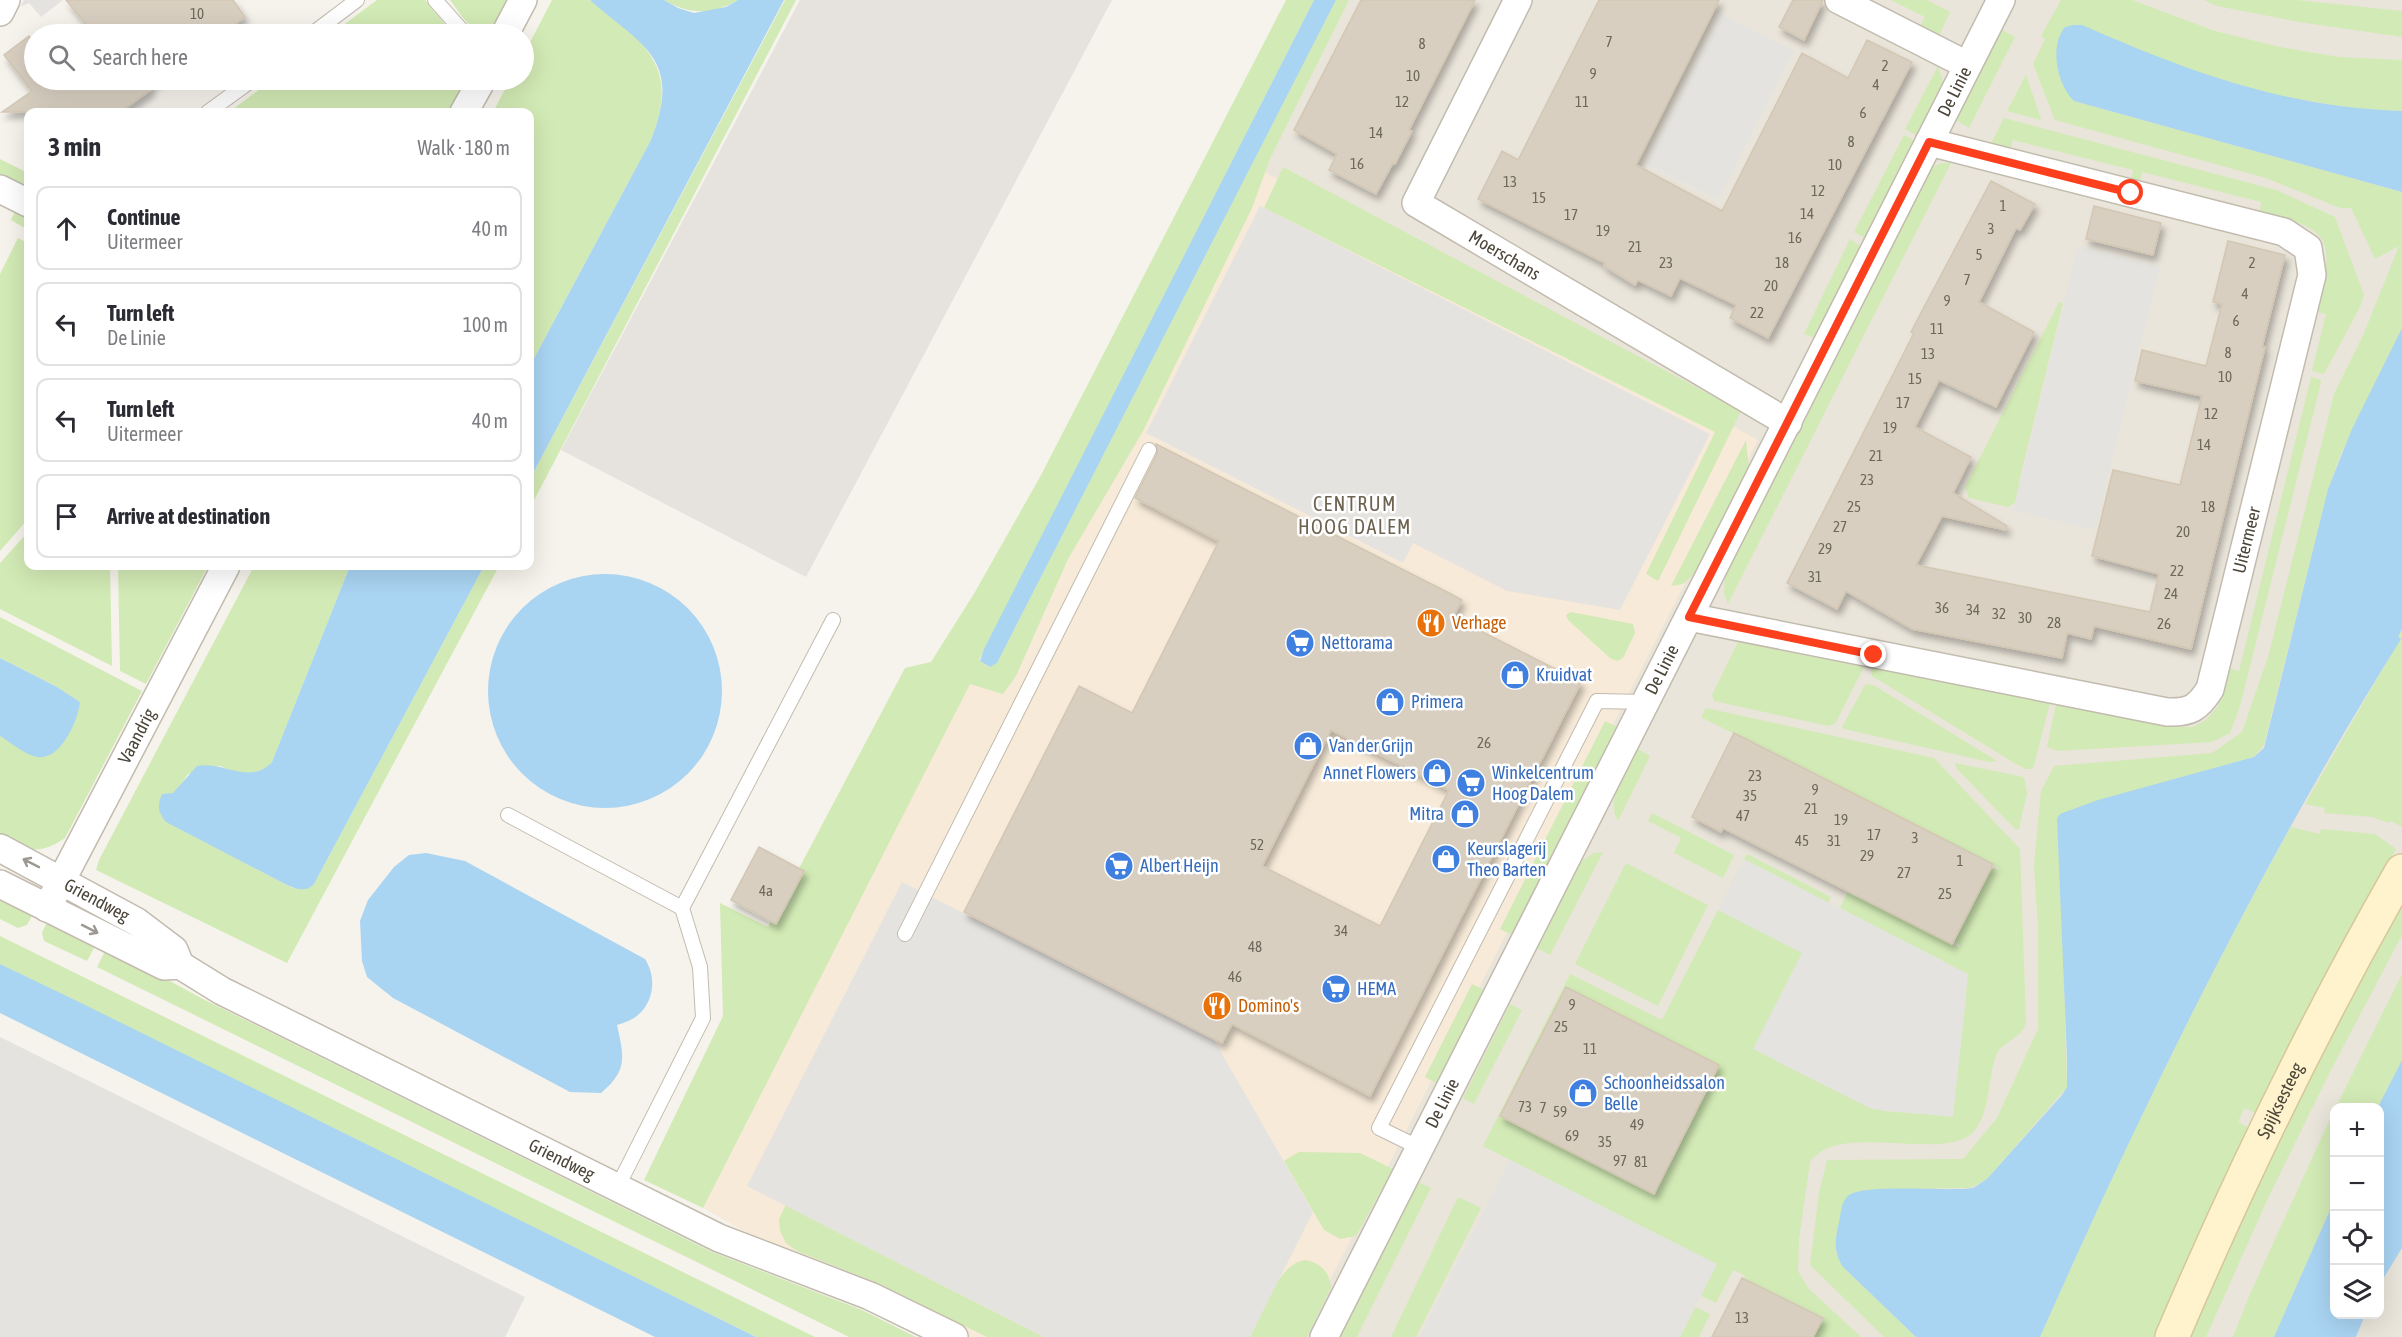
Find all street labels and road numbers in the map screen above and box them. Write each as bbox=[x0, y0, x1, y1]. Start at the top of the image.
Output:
street label: De Linie bbox=[1933, 63, 1976, 120]
street label: Moerschans bbox=[1465, 226, 1544, 284]
street label: Uitermeer bbox=[2228, 504, 2265, 575]
street label: De Linie bbox=[1640, 641, 1683, 698]
street label: Vaandrig bbox=[113, 704, 160, 767]
street label: Griendweg bbox=[61, 874, 133, 926]
street label: Spijksesteeg bbox=[2252, 1059, 2308, 1142]
street label: De Linie bbox=[1421, 1075, 1463, 1131]
street label: Griendweg bbox=[525, 1134, 598, 1185]

